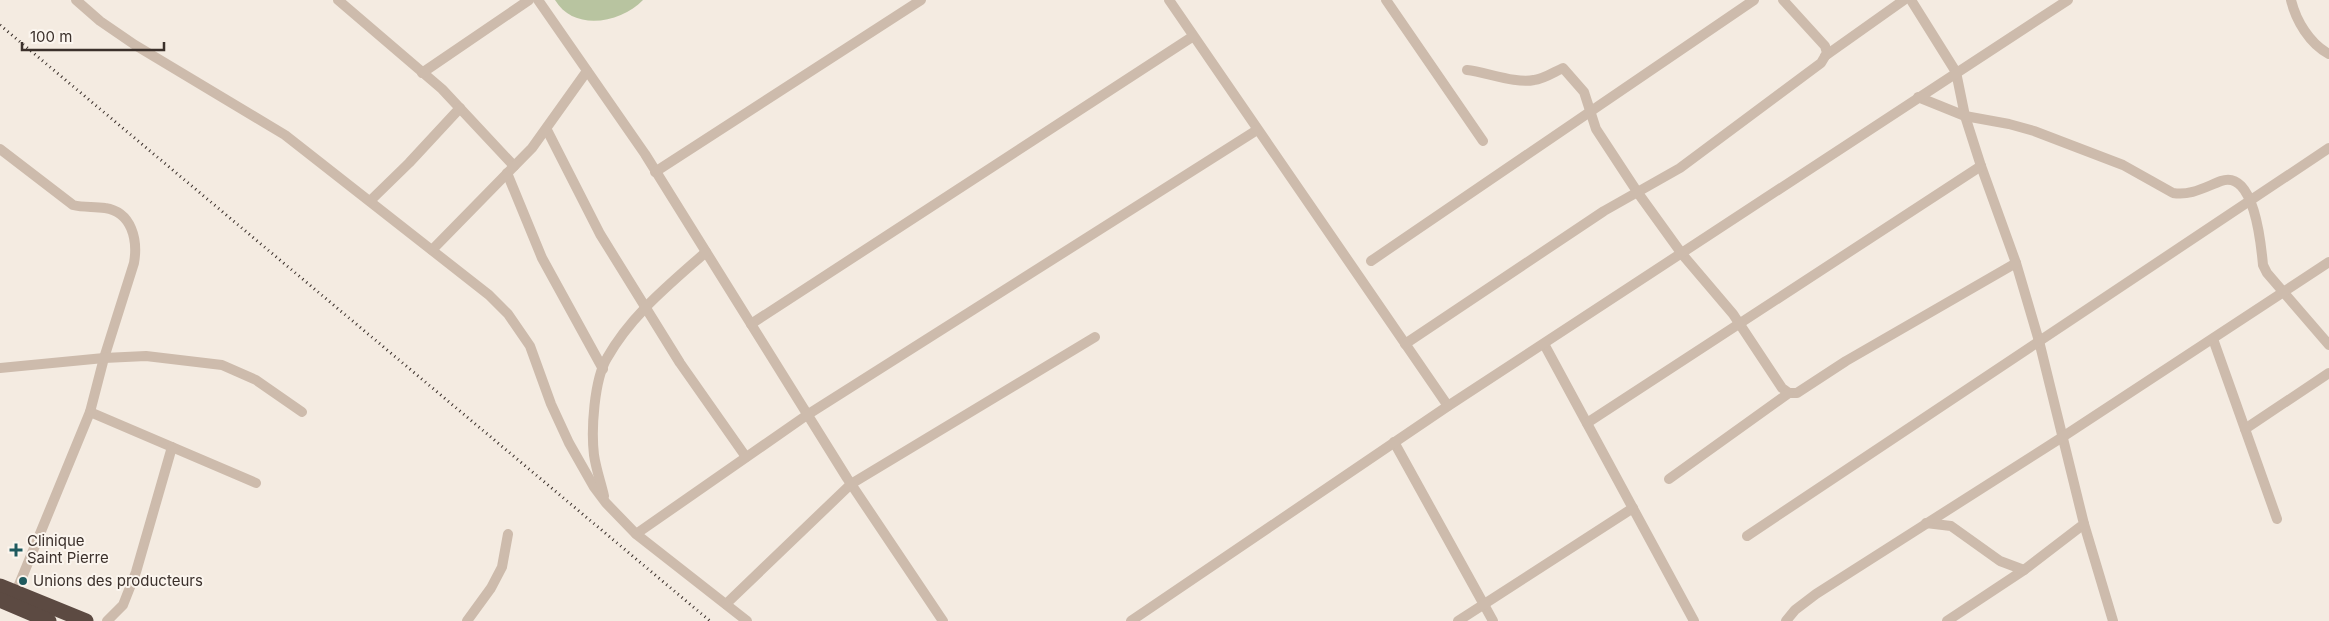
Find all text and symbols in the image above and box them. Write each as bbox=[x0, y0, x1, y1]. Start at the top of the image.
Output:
scale bar bbox=[22, 20, 165, 52]
text: 100 m bbox=[30, 27, 72, 46]
place label: Clinique Saint Pierre bbox=[27, 531, 109, 567]
marker: Clinique Saint Pierre bbox=[9, 543, 23, 557]
place label: Unions des producteurs bbox=[33, 571, 203, 590]
marker: Unions des producteurs bbox=[17, 575, 29, 587]

